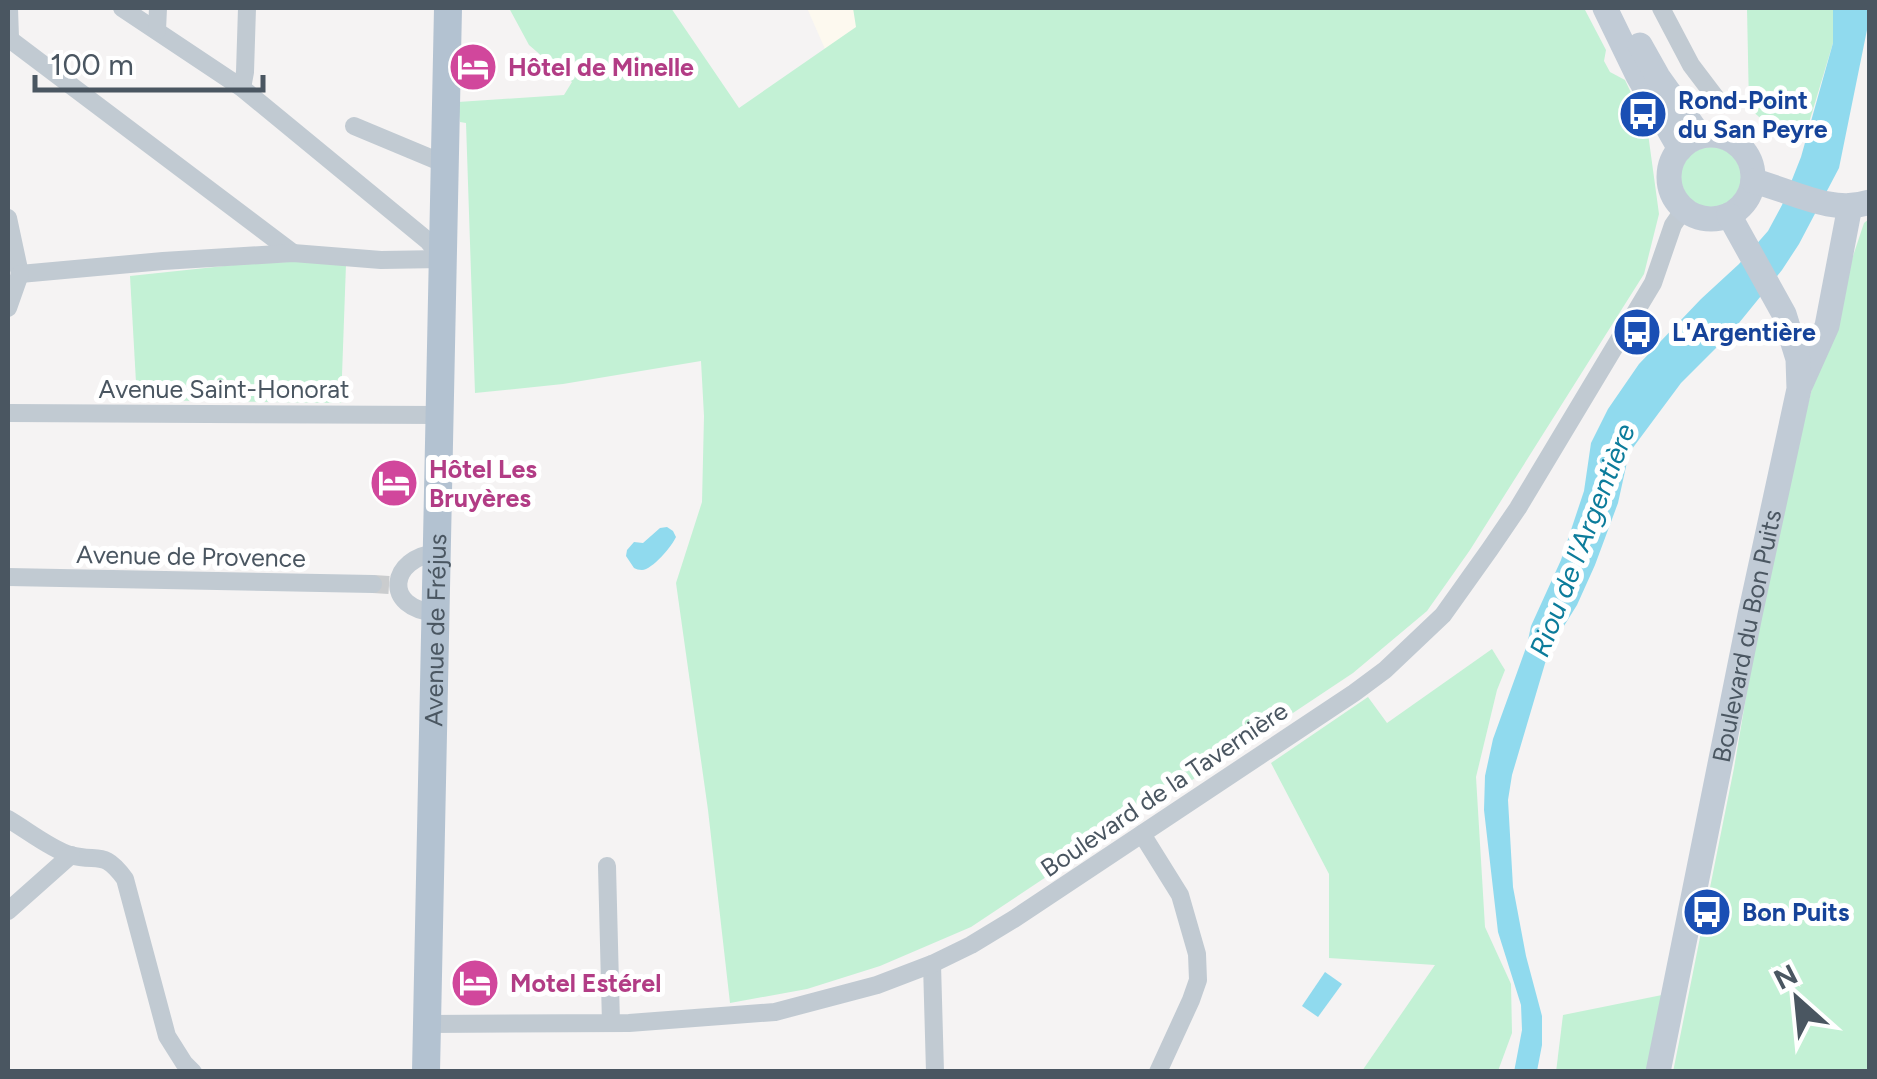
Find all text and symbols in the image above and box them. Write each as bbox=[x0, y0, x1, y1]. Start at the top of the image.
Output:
scale bar bbox=[35, 30, 262, 92]
hotel icon: Hôtel de Minelle bbox=[447, 41, 499, 93]
text: 100 m bbox=[50, 46, 134, 83]
place label: Hôtel de Minelle bbox=[508, 52, 694, 82]
place label: Rond-Point du San Peyre bbox=[1678, 85, 1828, 144]
bus stop icon: Rond-Point du San Peyre bbox=[1617, 88, 1669, 140]
bus stop icon: L'Argentière bbox=[1611, 306, 1663, 358]
place label: L'Argentière bbox=[1672, 317, 1816, 347]
street label: Avenue Saint-Honorat bbox=[99, 374, 349, 404]
water label: Riou de l'Argentière bbox=[1522, 419, 1642, 661]
place label: Hôtel Les Bruyères bbox=[429, 454, 537, 513]
hotel icon: Hôtel Les Bruyères bbox=[368, 457, 420, 509]
street label: Boulevard du Bon Puits bbox=[1706, 507, 1787, 765]
street label: Avenue de Fréjus bbox=[418, 533, 452, 727]
street label: Avenue de Provence bbox=[76, 539, 306, 573]
street label: Boulevard de la Tavernière bbox=[1035, 695, 1293, 883]
bus stop icon: Bon Puits bbox=[1681, 886, 1733, 938]
place label: Bon Puits bbox=[1742, 897, 1850, 927]
north arrow bbox=[1747, 949, 1847, 1049]
hotel icon: Motel Estérel bbox=[449, 957, 501, 1009]
text: N bbox=[1768, 957, 1803, 997]
place label: Motel Estérel bbox=[510, 968, 661, 998]

